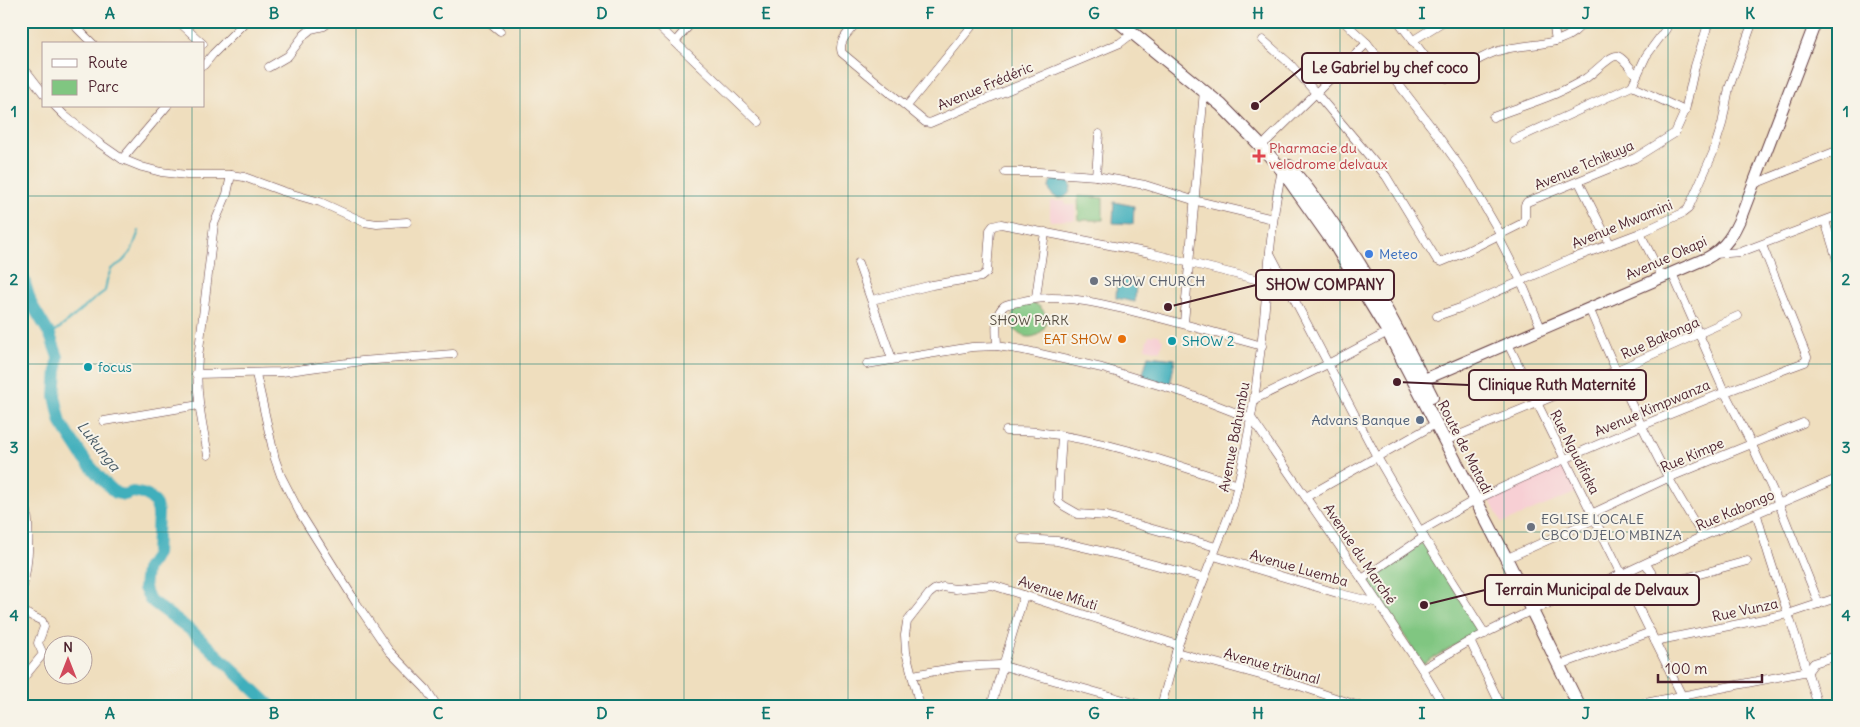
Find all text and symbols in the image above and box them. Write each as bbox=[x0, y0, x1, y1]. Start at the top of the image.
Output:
text: A bbox=[105, 3, 115, 23]
text: B bbox=[269, 3, 280, 23]
text: C bbox=[433, 3, 444, 23]
text: D bbox=[596, 3, 608, 23]
text: E bbox=[761, 3, 771, 23]
text: F bbox=[925, 3, 935, 23]
text: G bbox=[1088, 3, 1100, 23]
text: H bbox=[1252, 3, 1264, 23]
text: I bbox=[1419, 3, 1426, 23]
text: J bbox=[1582, 3, 1591, 23]
text: K bbox=[1745, 3, 1755, 23]
legend bbox=[42, 42, 205, 108]
text: Route bbox=[88, 53, 128, 72]
callout: Le Gabriel by chef coco bbox=[1302, 53, 1479, 83]
street label: Avenue Frédéric bbox=[934, 58, 1036, 114]
text: Le Gabriel by chef coco bbox=[1312, 58, 1469, 78]
text: Parc bbox=[88, 77, 119, 96]
text: 1 bbox=[11, 101, 17, 121]
text: 1 bbox=[1843, 101, 1849, 121]
street label: Avenue Tchikuya bbox=[1532, 136, 1636, 194]
place label: Pharmacie du velodrome delvaux bbox=[1269, 139, 1388, 173]
marker: Pharmacie du velodrome delvaux bbox=[1253, 150, 1265, 162]
street label: Avenue Mwamini bbox=[1569, 196, 1675, 252]
street label: Avenue Okapi bbox=[1622, 232, 1710, 284]
place label: Meteo bbox=[1379, 245, 1418, 263]
marker: Meteo bbox=[1363, 248, 1375, 260]
text: 2 bbox=[10, 269, 19, 289]
text: 2 bbox=[1842, 269, 1851, 289]
callout: SHOW COMPANY bbox=[1256, 270, 1394, 300]
place label: SHOW CHURCH bbox=[1104, 272, 1205, 290]
marker: SHOW CHURCH bbox=[1088, 275, 1100, 287]
text: SHOW COMPANY bbox=[1266, 275, 1385, 294]
park label: SHOW PARK bbox=[989, 311, 1069, 329]
street label: Rue Bakonga bbox=[1618, 313, 1702, 363]
place label: EAT SHOW bbox=[1043, 330, 1112, 348]
place label: SHOW 2 bbox=[1182, 332, 1235, 350]
marker: EAT SHOW bbox=[1116, 333, 1128, 345]
marker: SHOW 2 bbox=[1166, 335, 1178, 347]
place label: focus bbox=[98, 358, 132, 376]
marker: focus bbox=[82, 361, 94, 373]
callout: Clinique Ruth Maternité bbox=[1469, 370, 1646, 400]
text: Clinique Ruth Maternité bbox=[1478, 375, 1636, 395]
street label: Avenue Kimpwanza bbox=[1591, 375, 1713, 441]
street label: Avenue Bahumbu bbox=[1214, 380, 1254, 494]
street label: Route de Matadi bbox=[1434, 397, 1496, 497]
street label: Rue Ngudifaka bbox=[1546, 407, 1604, 497]
place label: Advans Banque bbox=[1312, 411, 1410, 429]
marker: Advans Banque bbox=[1414, 414, 1426, 426]
water label: Lukunga bbox=[73, 417, 125, 476]
street label: Rue Kimpe bbox=[1657, 434, 1727, 476]
text: 3 bbox=[9, 437, 19, 457]
text: 3 bbox=[1841, 437, 1851, 457]
street label: Rue Kabongo bbox=[1693, 485, 1777, 535]
street label: Avenue du Marché bbox=[1320, 500, 1400, 608]
place label: EGLISE LOCALE CBCO DJELO MBINZA bbox=[1541, 510, 1682, 544]
marker: EGLISE LOCALE CBCO DJELO MBINZA bbox=[1525, 521, 1537, 533]
street label: Avenue Luemba bbox=[1248, 545, 1350, 591]
street label: Avenue Mfuti bbox=[1016, 572, 1100, 614]
callout: Terrain Municipal de Delvaux bbox=[1485, 575, 1699, 605]
text: Terrain Municipal de Delvaux bbox=[1495, 580, 1689, 600]
street label: Rue Vunza bbox=[1710, 594, 1780, 626]
text: 4 bbox=[9, 605, 19, 625]
text: 4 bbox=[1841, 605, 1851, 625]
north arrow bbox=[42, 634, 92, 684]
text: N bbox=[63, 638, 73, 656]
street label: Avenue tribunal bbox=[1222, 644, 1322, 688]
scale bar bbox=[1658, 652, 1761, 684]
text: 100 m bbox=[1665, 659, 1707, 678]
text: A bbox=[105, 703, 115, 723]
text: B bbox=[269, 703, 280, 723]
text: C bbox=[433, 703, 444, 723]
text: D bbox=[596, 703, 608, 723]
text: E bbox=[761, 703, 771, 723]
text: F bbox=[925, 703, 935, 723]
text: G bbox=[1088, 703, 1100, 723]
text: H bbox=[1252, 703, 1264, 723]
text: I bbox=[1419, 703, 1426, 723]
text: J bbox=[1582, 703, 1591, 723]
text: K bbox=[1745, 703, 1755, 723]

